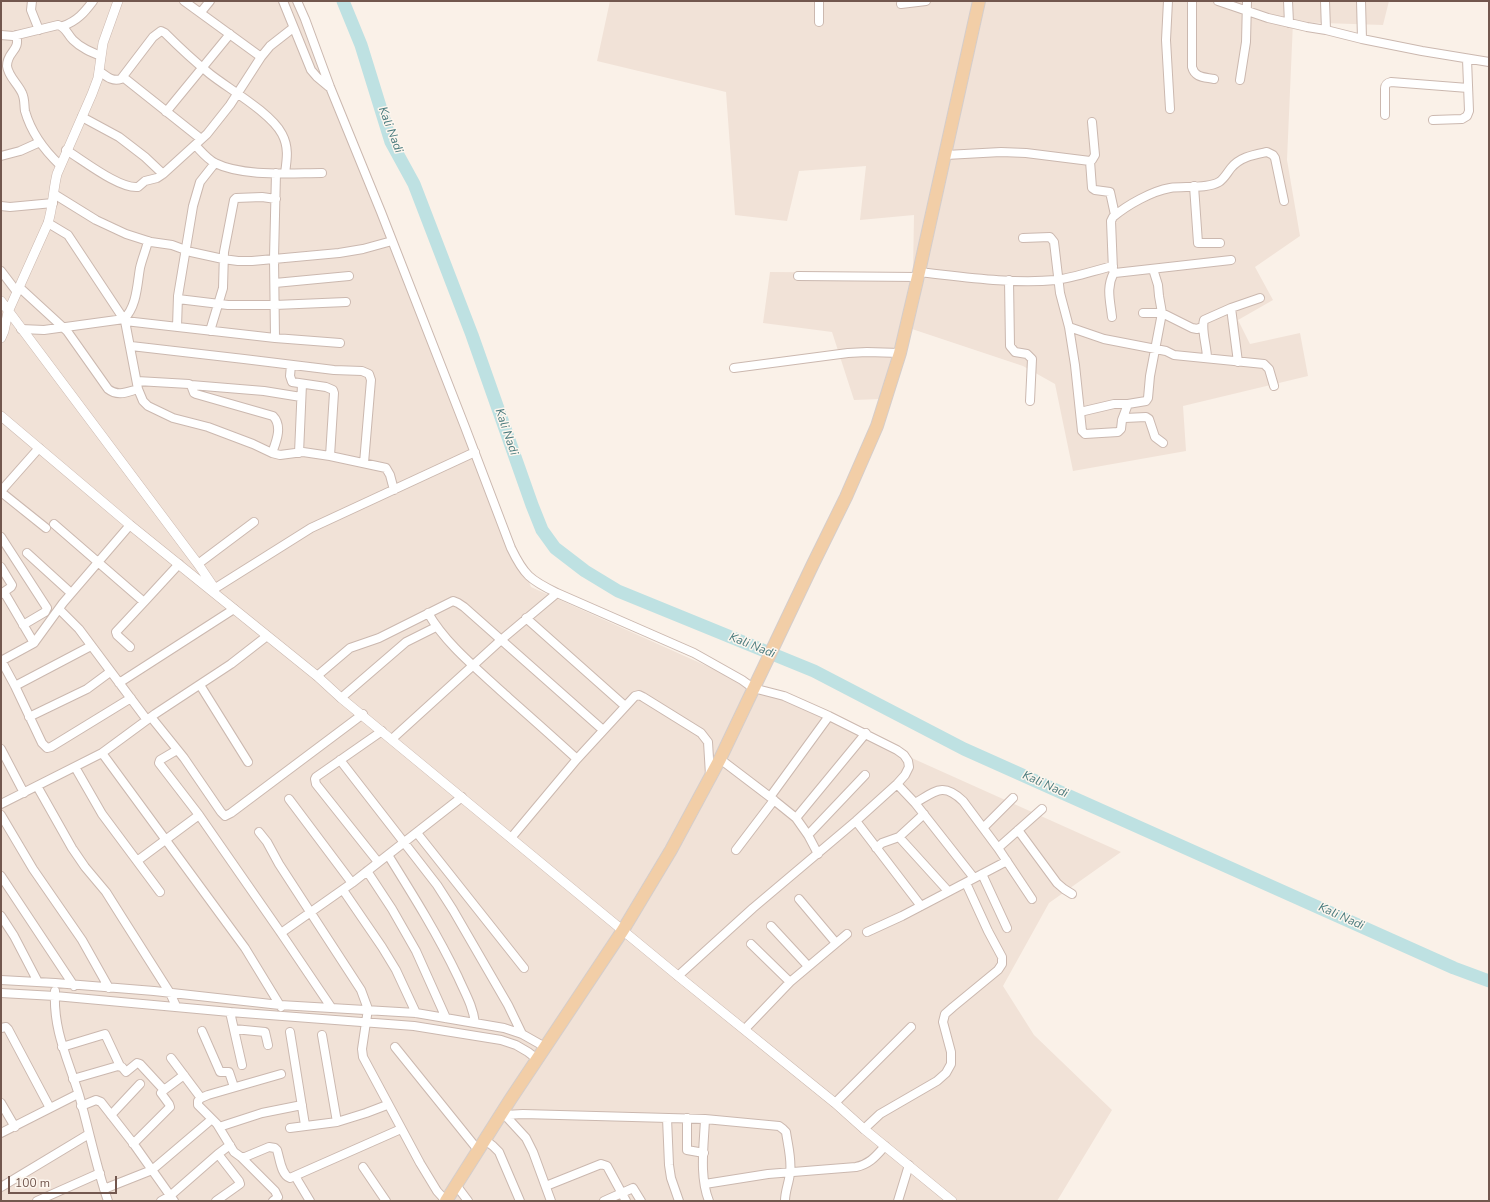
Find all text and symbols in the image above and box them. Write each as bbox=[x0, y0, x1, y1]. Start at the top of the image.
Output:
water label: Kali Nadi bbox=[375, 105, 405, 155]
water label: Kali Nadi bbox=[491, 407, 521, 457]
water label: Kali Nadi bbox=[727, 630, 777, 662]
water label: Kali Nadi bbox=[1020, 769, 1070, 801]
water label: Kali Nadi bbox=[1316, 901, 1366, 933]
scale bar bbox=[10, 1168, 119, 1194]
text: 100 m bbox=[15, 1175, 50, 1191]

